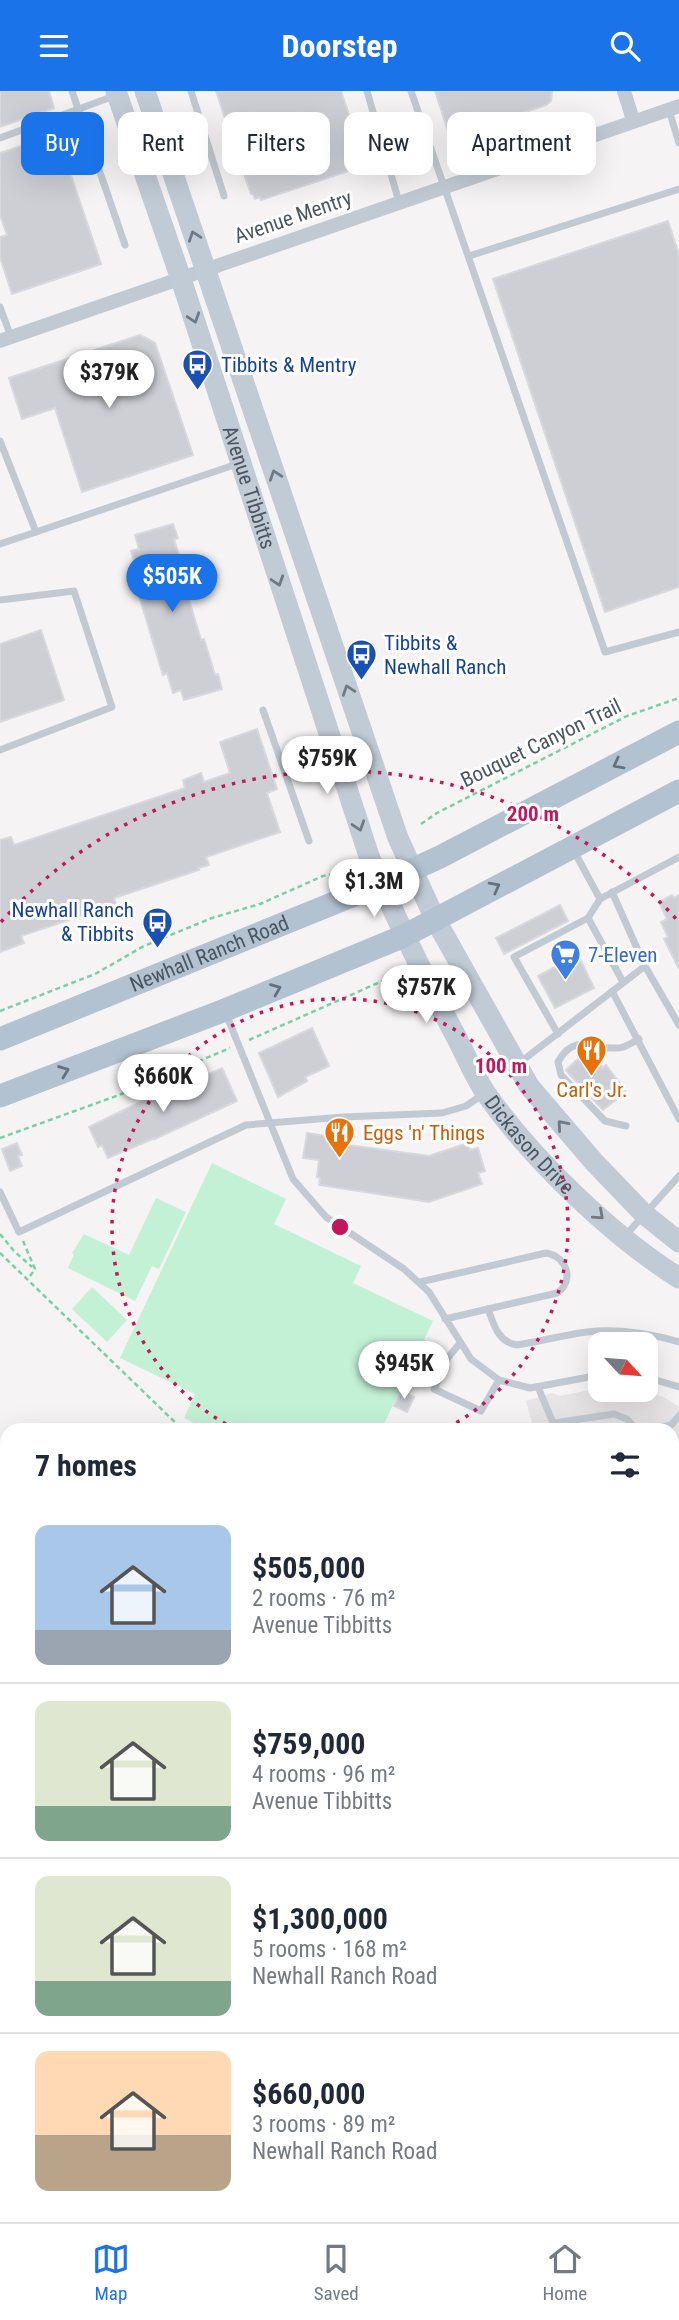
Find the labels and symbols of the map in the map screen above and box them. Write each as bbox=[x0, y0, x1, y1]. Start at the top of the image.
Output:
street label: Avenue Mentry bbox=[231, 186, 355, 248]
one-way arrow bbox=[188, 230, 202, 243]
one-way arrow bbox=[185, 312, 200, 324]
bus stop icon: Tibbits & Mentry bbox=[181, 348, 215, 392]
pin: $379K bbox=[60, 351, 158, 410]
place label: Tibbits & Mentry bbox=[221, 353, 357, 377]
street label: Avenue Tibbitts bbox=[218, 423, 280, 552]
one-way arrow bbox=[269, 469, 283, 481]
pin: $505K bbox=[123, 554, 221, 614]
one-way arrow bbox=[270, 575, 285, 587]
place label: Tibbits & Newhall Ranch bbox=[384, 631, 506, 679]
bus stop icon: Tibbits & Newhall Ranch bbox=[344, 638, 378, 682]
one-way arrow bbox=[342, 684, 356, 697]
street label: Bouquet Canyon Trail bbox=[457, 694, 625, 792]
pin: $759K bbox=[278, 737, 376, 796]
one-way arrow bbox=[613, 755, 626, 769]
text: 200 m bbox=[507, 802, 559, 826]
one-way arrow bbox=[351, 820, 365, 832]
pin: $1.3M bbox=[325, 859, 423, 919]
one-way arrow bbox=[488, 882, 501, 895]
place label: Newhall Ranch & Tibbits bbox=[12, 898, 134, 946]
bus stop icon: Newhall Ranch & Tibbits bbox=[140, 905, 174, 949]
street label: Newhall Ranch Road bbox=[126, 911, 292, 997]
supermarket icon: 7-Eleven bbox=[548, 938, 582, 982]
place label: 7-Eleven bbox=[588, 943, 657, 967]
pin: $757K bbox=[377, 965, 475, 1025]
one-way arrow bbox=[268, 983, 281, 997]
restaurant icon: Carl's Jr. bbox=[575, 1033, 609, 1077]
text: 100 m bbox=[475, 1054, 527, 1078]
pin: $660K bbox=[114, 1055, 212, 1114]
one-way arrow bbox=[57, 1066, 69, 1080]
place label: Carl's Jr. bbox=[556, 1078, 628, 1102]
street label: Dickason Drive bbox=[479, 1091, 579, 1199]
restaurant icon: Eggs 'n' Things bbox=[323, 1116, 357, 1160]
one-way arrow bbox=[558, 1120, 570, 1133]
place label: Eggs 'n' Things bbox=[363, 1121, 485, 1145]
one-way arrow bbox=[591, 1207, 604, 1219]
centre of rings bbox=[328, 1215, 352, 1239]
north arrow bbox=[588, 1332, 658, 1402]
pin: $945K bbox=[355, 1341, 453, 1401]

